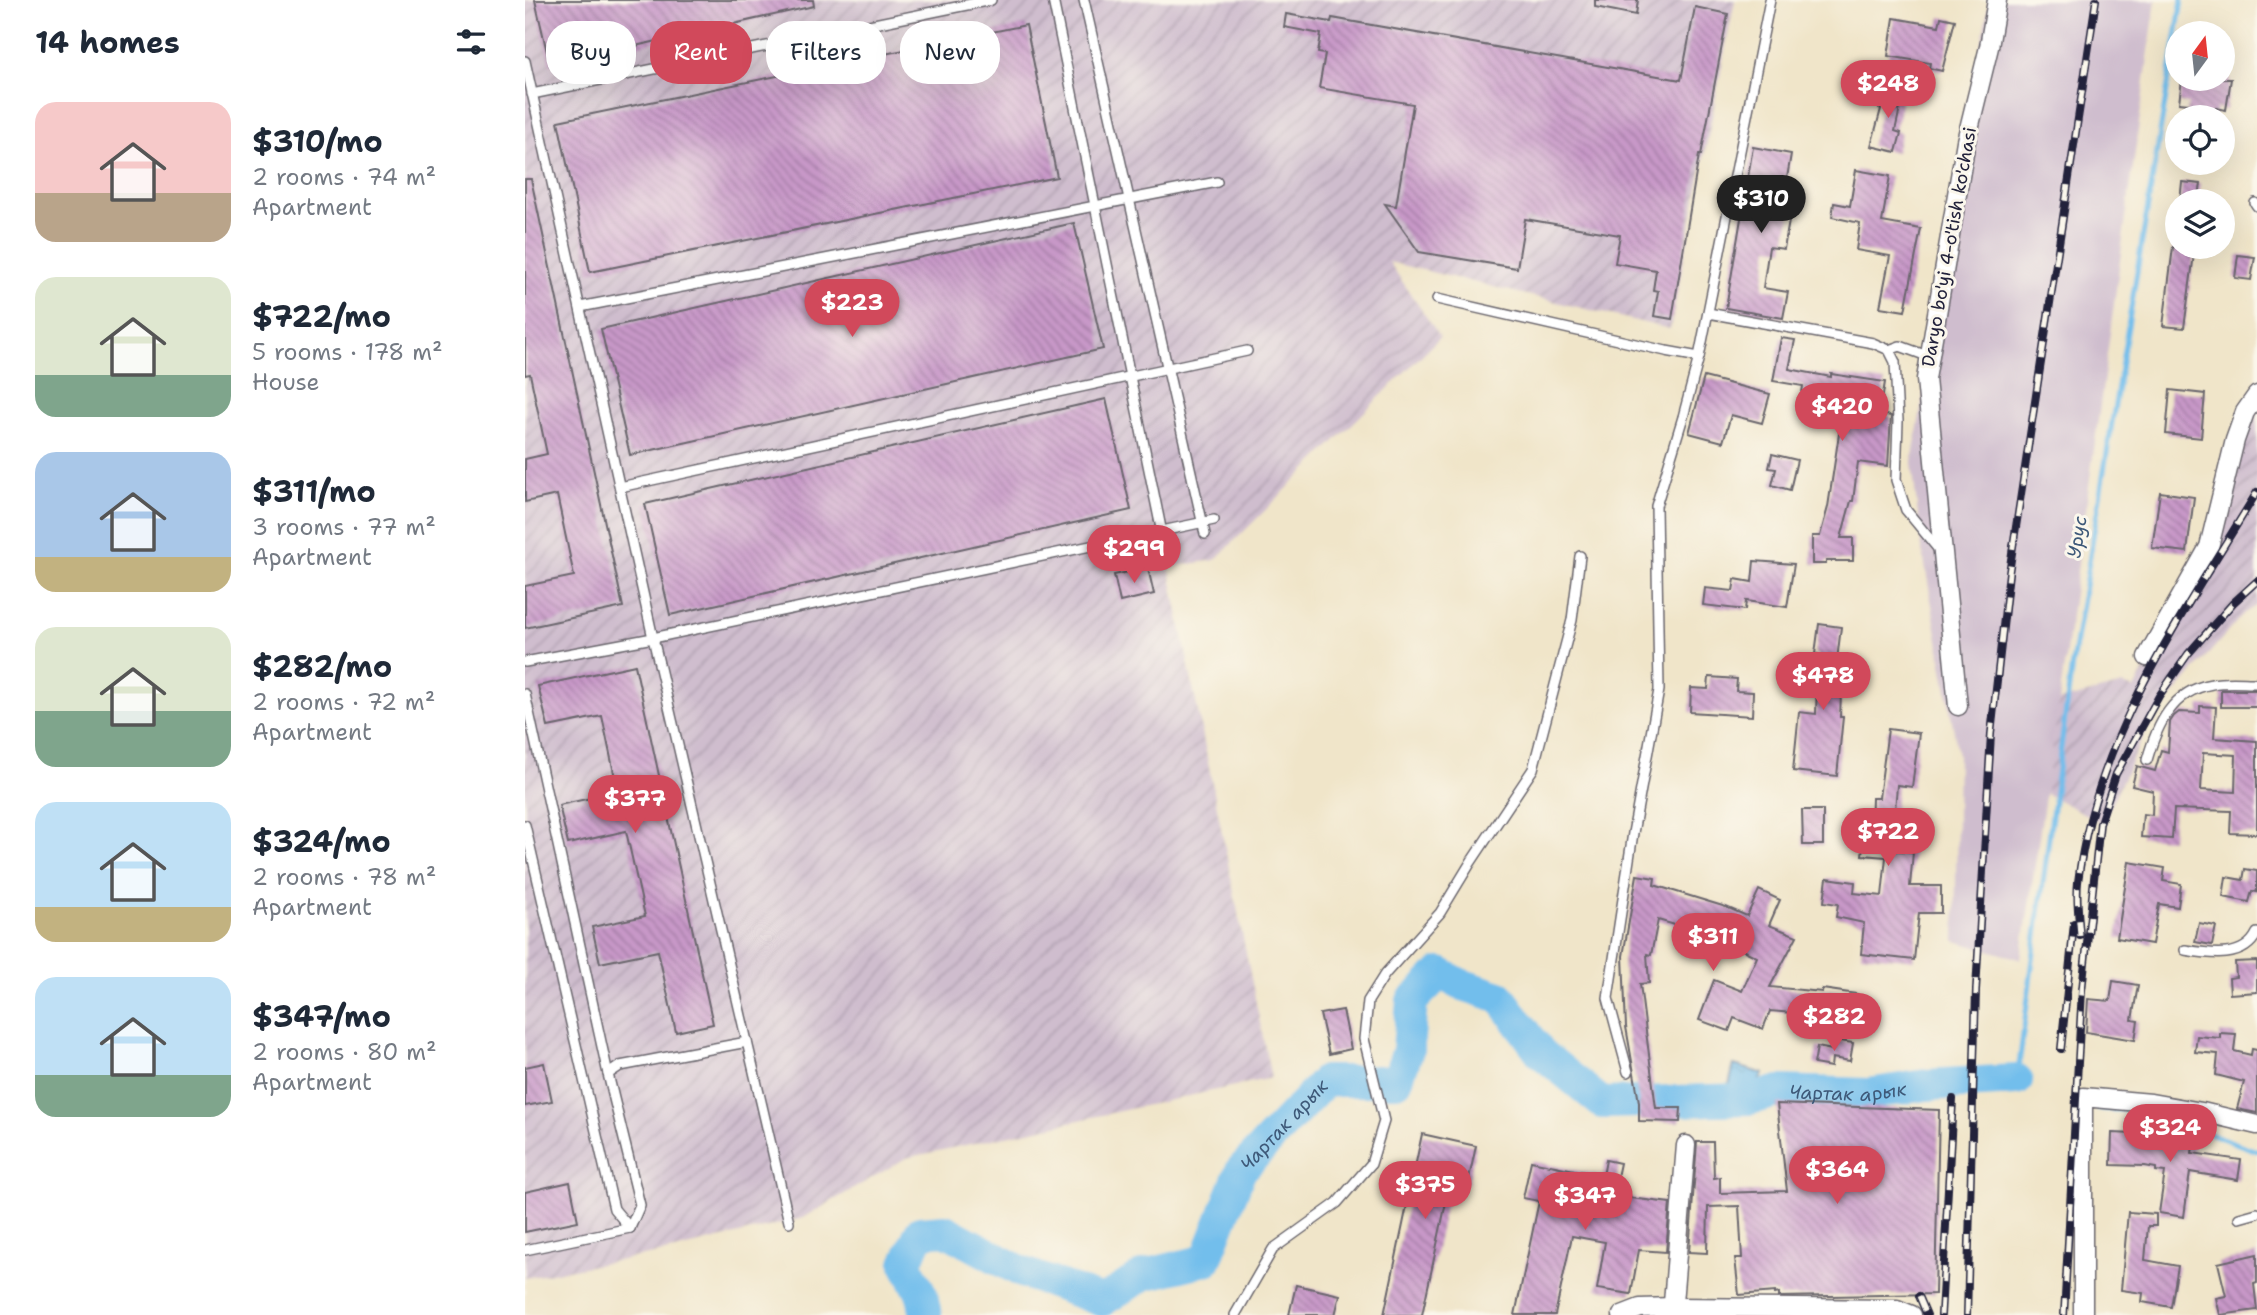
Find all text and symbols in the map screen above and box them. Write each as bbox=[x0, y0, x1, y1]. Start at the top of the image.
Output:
chip: Buy bbox=[546, 21, 636, 84]
chip: Rent bbox=[650, 21, 752, 84]
chip: Filters bbox=[766, 21, 886, 84]
chip: New bbox=[900, 21, 1000, 84]
north arrow bbox=[2165, 21, 2235, 91]
map controls bbox=[2165, 21, 2235, 259]
text: 14 homes bbox=[35, 22, 180, 63]
icon: filters bbox=[452, 23, 490, 61]
pin: $248 bbox=[1847, 60, 1929, 120]
text: $248 bbox=[1857, 68, 1919, 98]
button: locate bbox=[2165, 105, 2235, 175]
text: $310/mo bbox=[252, 121, 383, 162]
street label: Daryo bo'yi 4-o'tish ko'chasi bbox=[1916, 125, 1982, 369]
icon: home bbox=[91, 130, 175, 214]
text: 2 rooms · 74 m² bbox=[252, 162, 436, 192]
pin: $310 bbox=[1720, 176, 1802, 235]
text: $310 bbox=[1733, 183, 1789, 213]
button: layers bbox=[2165, 189, 2235, 259]
text: Apartment bbox=[252, 192, 372, 222]
pin: $223 bbox=[811, 280, 893, 339]
text: $223 bbox=[821, 287, 884, 317]
text: $722/mo bbox=[252, 296, 391, 337]
icon: home bbox=[91, 305, 175, 389]
text: 5 rooms · 178 m² bbox=[252, 337, 443, 367]
text: House bbox=[252, 367, 320, 397]
pin: $420 bbox=[1801, 384, 1883, 443]
text: $420 bbox=[1811, 391, 1873, 421]
text: $311/mo bbox=[252, 471, 376, 512]
icon: home bbox=[91, 480, 175, 564]
text: 3 rooms · 77 m² bbox=[252, 512, 436, 542]
water label: Урус bbox=[2061, 514, 2093, 560]
pin: $299 bbox=[1093, 526, 1175, 585]
text: $299 bbox=[1103, 533, 1165, 563]
text: Apartment bbox=[252, 542, 372, 572]
text: $282/mo bbox=[252, 646, 392, 687]
pin: $478 bbox=[1782, 652, 1864, 712]
icon: home bbox=[91, 655, 175, 739]
text: $478 bbox=[1792, 660, 1854, 690]
text: 2 rooms · 72 m² bbox=[252, 687, 435, 717]
text: Apartment bbox=[252, 717, 372, 747]
pin: $377 bbox=[594, 776, 676, 835]
text: $377 bbox=[604, 783, 666, 813]
pin: $722 bbox=[1847, 808, 1929, 868]
text: $722 bbox=[1857, 816, 1919, 846]
text: $324/mo bbox=[252, 821, 391, 862]
icon: home bbox=[91, 830, 175, 914]
text: 2 rooms · 78 m² bbox=[252, 862, 436, 892]
text: Apartment bbox=[252, 892, 372, 922]
pin: $311 bbox=[1672, 914, 1754, 973]
text: $311 bbox=[1687, 921, 1739, 951]
pin: $282 bbox=[1793, 993, 1875, 1053]
text: $347/mo bbox=[252, 996, 391, 1037]
text: $282 bbox=[1802, 1001, 1866, 1031]
icon: home bbox=[91, 1005, 175, 1089]
text: 2 rooms · 80 m² bbox=[252, 1037, 437, 1067]
text: Apartment bbox=[252, 1067, 372, 1097]
water label: Чартак арык bbox=[1234, 1073, 1334, 1176]
water label: Чартак арык bbox=[1789, 1076, 1909, 1107]
pin: $324 bbox=[2129, 1104, 2211, 1164]
text: $324 bbox=[2139, 1112, 2201, 1142]
pin: $364 bbox=[1796, 1146, 1878, 1206]
text: $364 bbox=[1805, 1154, 1869, 1184]
pin: $375 bbox=[1384, 1162, 1466, 1221]
text: $375 bbox=[1395, 1169, 1455, 1199]
pin: $347 bbox=[1544, 1172, 1626, 1232]
text: $347 bbox=[1554, 1180, 1616, 1210]

